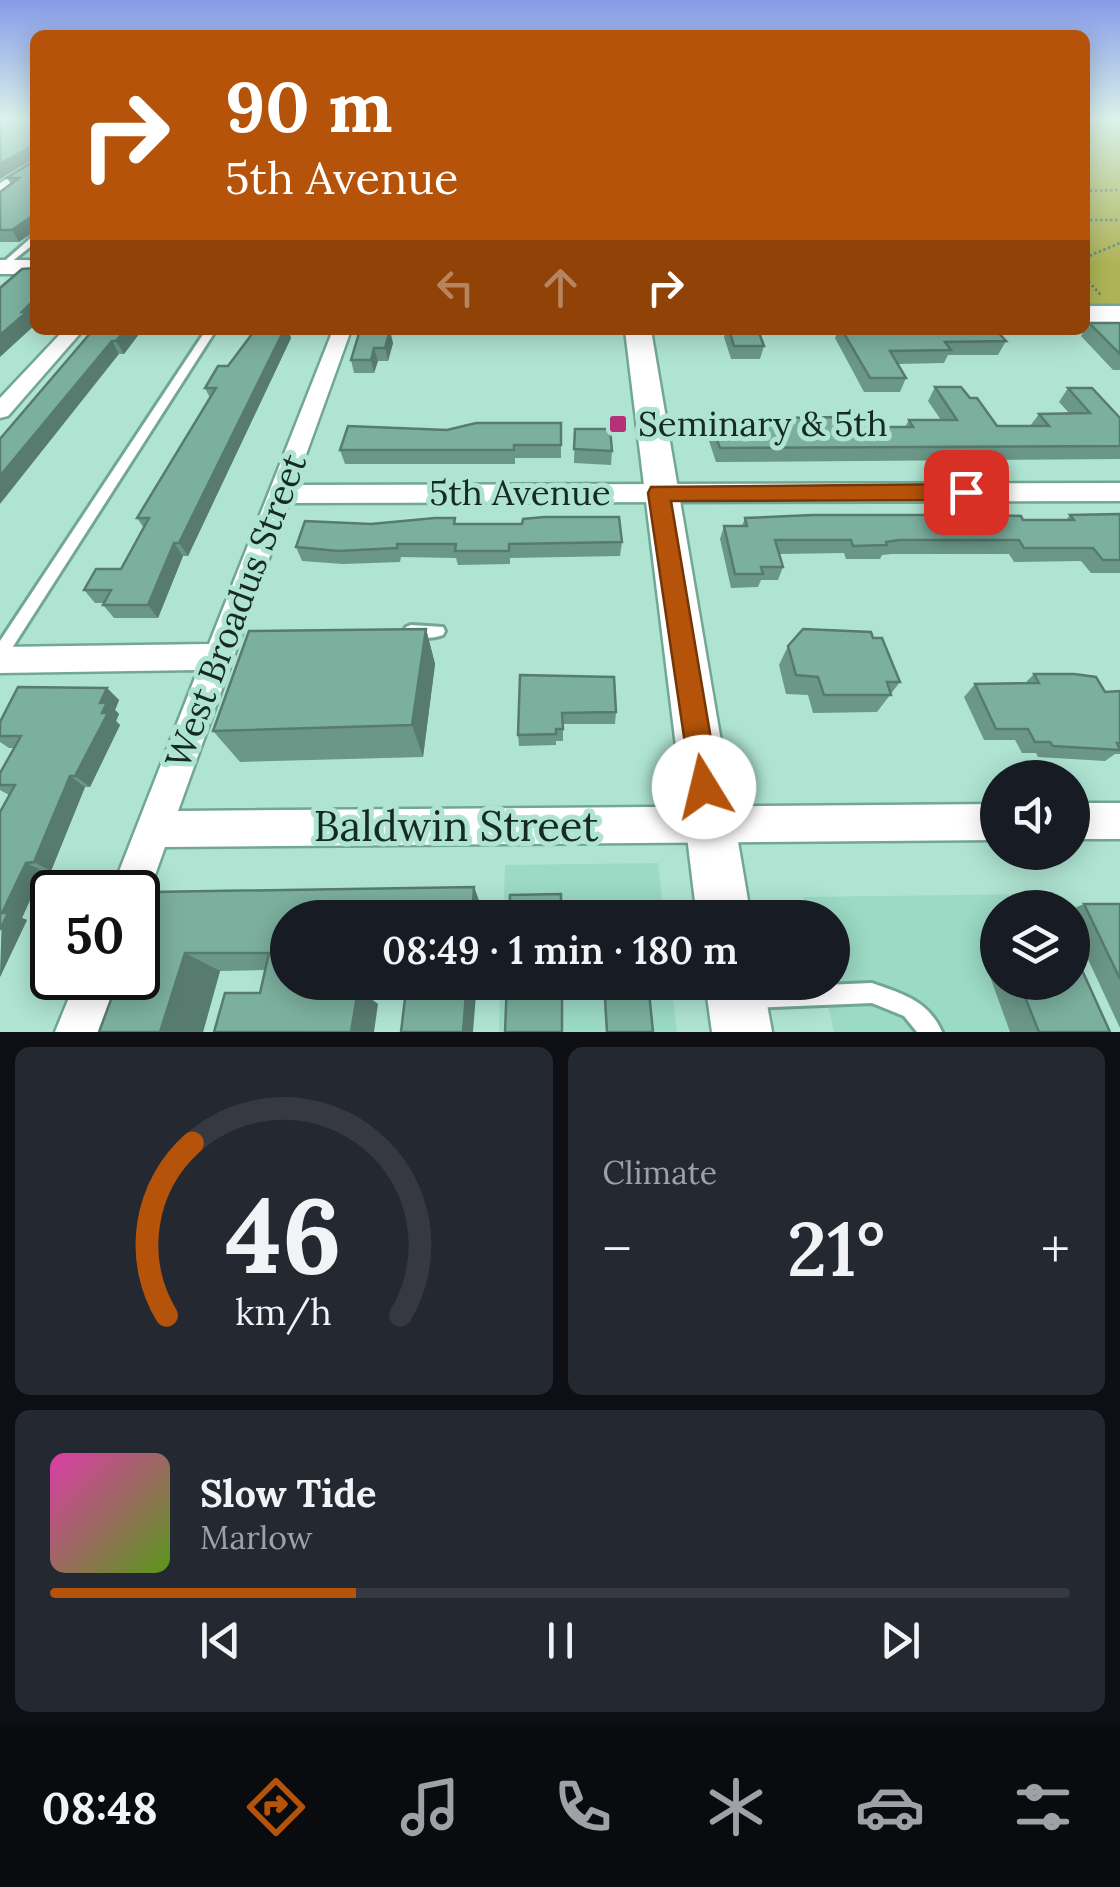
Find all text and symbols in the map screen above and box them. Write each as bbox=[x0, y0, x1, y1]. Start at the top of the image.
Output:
text: 90 m bbox=[225, 62, 393, 151]
icon: right bbox=[60, 70, 190, 200]
text: 5th Avenue bbox=[225, 149, 458, 206]
icon: left bbox=[428, 260, 483, 315]
icon: ahead bbox=[533, 260, 588, 315]
icon: right bbox=[638, 260, 693, 315]
place label: Seminary & 5th bbox=[638, 401, 888, 446]
marker: Seminary & 5th bbox=[607, 413, 629, 435]
street label: West Broadus Street bbox=[155, 447, 316, 774]
pin bbox=[924, 450, 1009, 535]
icon: arrive bbox=[939, 465, 994, 520]
street label: 5th Avenue bbox=[429, 470, 611, 515]
position arrow bbox=[652, 735, 756, 839]
map controls bbox=[980, 760, 1090, 1000]
button: sound bbox=[980, 760, 1090, 870]
street label: Baldwin Street bbox=[313, 799, 599, 853]
speed limit sign: 50 bbox=[30, 870, 160, 1000]
button: layers bbox=[980, 890, 1090, 1000]
text: 08:49 · 1 min · 180 m bbox=[382, 926, 738, 974]
text: Climate bbox=[603, 1152, 717, 1193]
text: 46 bbox=[225, 1168, 342, 1301]
text: 21° bbox=[787, 1201, 886, 1297]
text: − bbox=[603, 1214, 632, 1284]
text: + bbox=[1041, 1214, 1070, 1284]
text: km/h bbox=[235, 1289, 332, 1335]
text: Slow Tide bbox=[200, 1469, 377, 1517]
text: Marlow bbox=[200, 1517, 312, 1558]
icon: previous bbox=[193, 1613, 248, 1668]
icon: pause bbox=[533, 1613, 588, 1668]
icon: next bbox=[873, 1613, 928, 1668]
icon: directions bbox=[241, 1772, 311, 1842]
icon: music bbox=[395, 1772, 465, 1842]
icon: phone bbox=[548, 1772, 618, 1842]
icon: climate bbox=[701, 1772, 771, 1842]
icon: car bbox=[855, 1772, 925, 1842]
icon: filters bbox=[1008, 1772, 1078, 1842]
text: 08:48 bbox=[42, 1779, 158, 1836]

